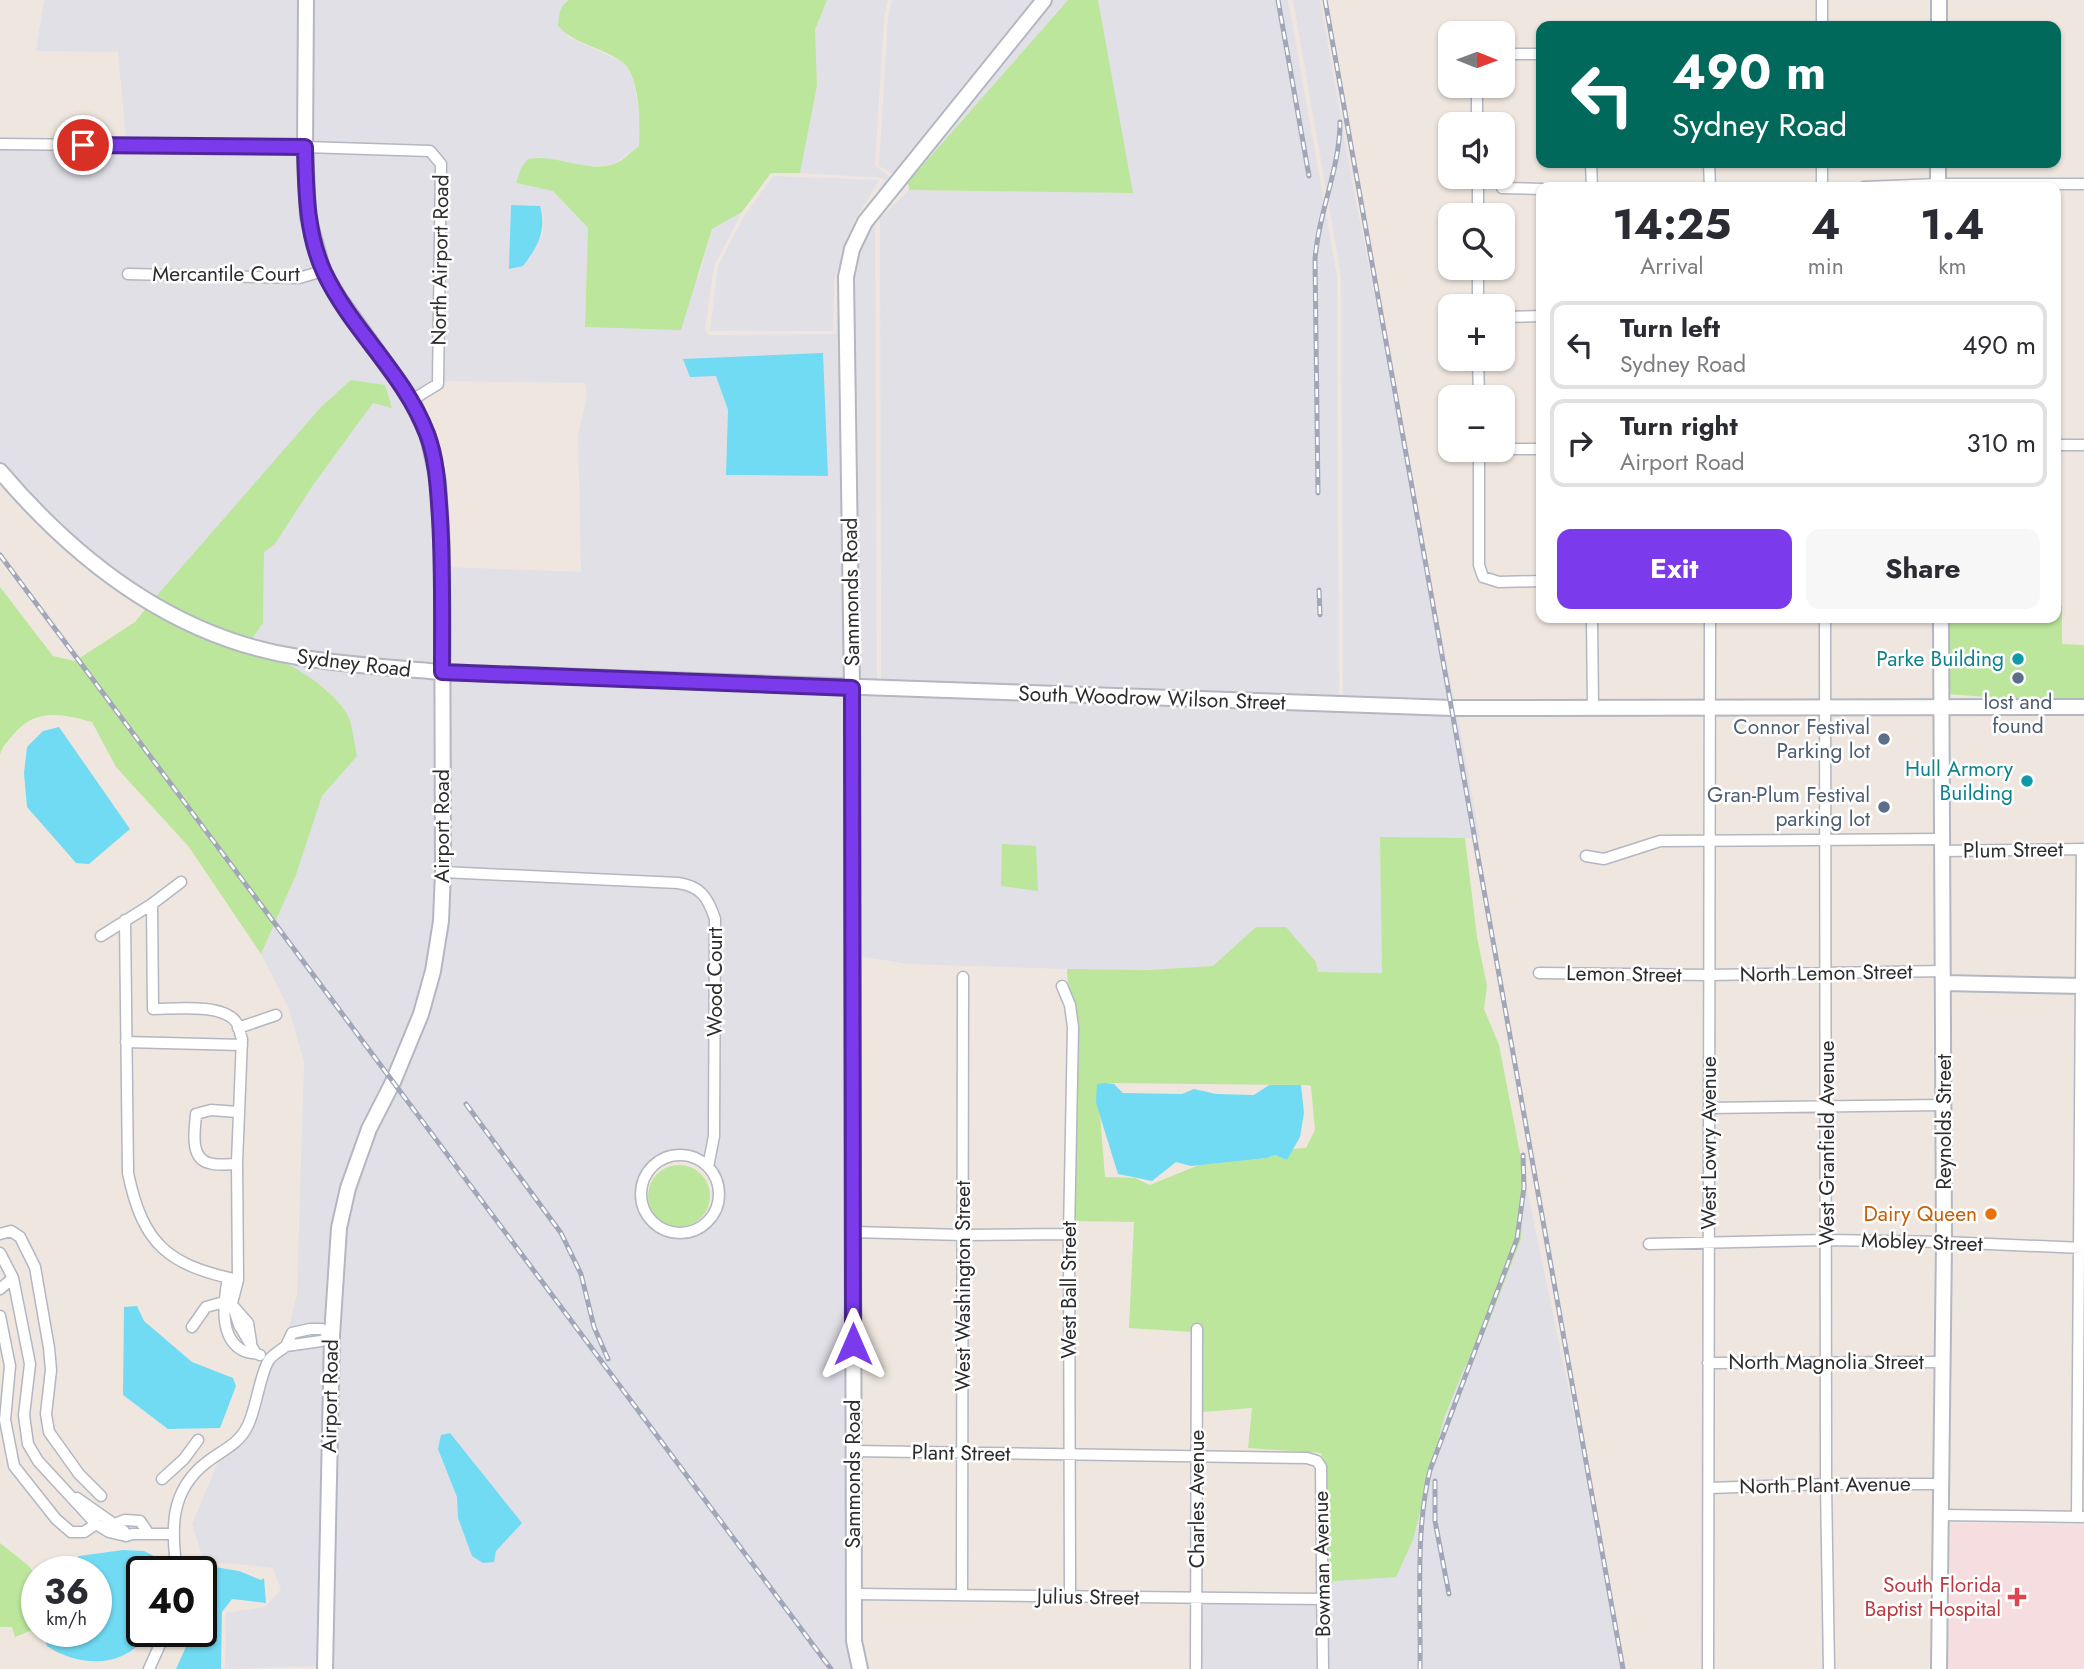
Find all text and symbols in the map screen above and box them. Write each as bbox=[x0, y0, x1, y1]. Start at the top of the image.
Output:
north arrow bbox=[1438, 21, 1516, 98]
map controls bbox=[1438, 21, 1515, 462]
text: 490 m bbox=[1672, 37, 1826, 107]
icon: left bbox=[1557, 49, 1648, 140]
text: Sydney Road bbox=[1672, 102, 1847, 148]
button: sound bbox=[1438, 112, 1515, 189]
pin bbox=[53, 115, 113, 175]
icon: arrive bbox=[64, 126, 102, 164]
street label: North Airport Road bbox=[424, 174, 456, 346]
text: 14:25 bbox=[1612, 194, 1731, 255]
text: 4 bbox=[1811, 194, 1840, 255]
text: 1.4 bbox=[1920, 194, 1985, 255]
button: search bbox=[1438, 203, 1515, 280]
text: Arrival bbox=[1640, 249, 1704, 283]
text: min bbox=[1808, 249, 1844, 283]
text: km bbox=[1938, 249, 1966, 283]
street label: Mercantile Court bbox=[152, 259, 300, 289]
button: + bbox=[1438, 294, 1515, 371]
text: Turn left bbox=[1620, 309, 1720, 347]
icon: left bbox=[1561, 326, 1599, 364]
text: 490 m bbox=[1962, 326, 2036, 364]
text: Sydney Road bbox=[1620, 347, 1746, 381]
button: − bbox=[1438, 385, 1515, 462]
text: Turn right bbox=[1620, 407, 1738, 445]
icon: right bbox=[1561, 424, 1599, 462]
text: 310 m bbox=[1966, 424, 2036, 462]
text: Airport Road bbox=[1620, 445, 1745, 479]
street label: Sammonds Road bbox=[835, 517, 867, 667]
button: Exit bbox=[1557, 529, 1792, 609]
button: Share bbox=[1806, 529, 2040, 609]
street label: Sydney Road bbox=[295, 641, 413, 685]
place label: Parke Building bbox=[1876, 644, 2004, 674]
marker: Parke Building bbox=[2010, 651, 2026, 667]
marker: lost and found bbox=[2010, 670, 2026, 686]
street label: South Woodrow Wilson Street bbox=[1018, 678, 1286, 718]
place label: lost and found bbox=[1983, 687, 2053, 741]
place label: Connor Festival Parking lot bbox=[1733, 712, 1870, 766]
marker: Connor Festival Parking lot bbox=[1876, 731, 1892, 747]
place label: Hull Armory Building bbox=[1905, 754, 2014, 808]
street label: Airport Road bbox=[427, 769, 457, 883]
marker: Hull Armory Building bbox=[2019, 773, 2035, 789]
place label: Gran-Plum Festival parking lot bbox=[1707, 780, 1870, 834]
marker: Gran-Plum Festival parking lot bbox=[1876, 799, 1892, 815]
street label: Plum Street bbox=[1963, 834, 2063, 866]
street label: Wood Court bbox=[700, 927, 730, 1037]
street label: North Lemon Street bbox=[1739, 956, 1913, 990]
street label: Lemon Street bbox=[1566, 958, 1682, 990]
street label: West Granfield Avenue bbox=[1812, 1040, 1842, 1246]
street label: Reynolds Street bbox=[1929, 1054, 1959, 1190]
street label: West Lowry Avenue bbox=[1694, 1056, 1724, 1230]
street label: West Washington Street bbox=[948, 1181, 978, 1391]
place label: Dairy Queen bbox=[1864, 1199, 1977, 1229]
marker: Dairy Queen bbox=[1983, 1206, 1999, 1222]
street label: West Ball Street bbox=[1054, 1221, 1084, 1359]
street label: Mobley Street bbox=[1861, 1225, 1983, 1259]
position arrow bbox=[816, 1307, 890, 1381]
street label: Airport Road bbox=[314, 1339, 346, 1453]
street label: North Magnolia Street bbox=[1728, 1347, 1924, 1377]
street label: Sammonds Road bbox=[838, 1400, 868, 1548]
street label: Charles Avenue bbox=[1182, 1430, 1212, 1568]
street label: Plant Street bbox=[911, 1437, 1011, 1469]
street label: North Plant Avenue bbox=[1739, 1469, 1911, 1501]
street label: Bowman Avenue bbox=[1306, 1490, 1338, 1637]
speed limit sign: 40 bbox=[126, 1556, 217, 1647]
text: 36 bbox=[44, 1567, 89, 1617]
place label: South Florida Baptist Hospital bbox=[1865, 1570, 2001, 1624]
street label: Julius Street bbox=[1034, 1581, 1139, 1613]
marker: South Florida Baptist Hospital bbox=[2007, 1587, 2027, 1607]
text: km/h bbox=[46, 1606, 87, 1632]

